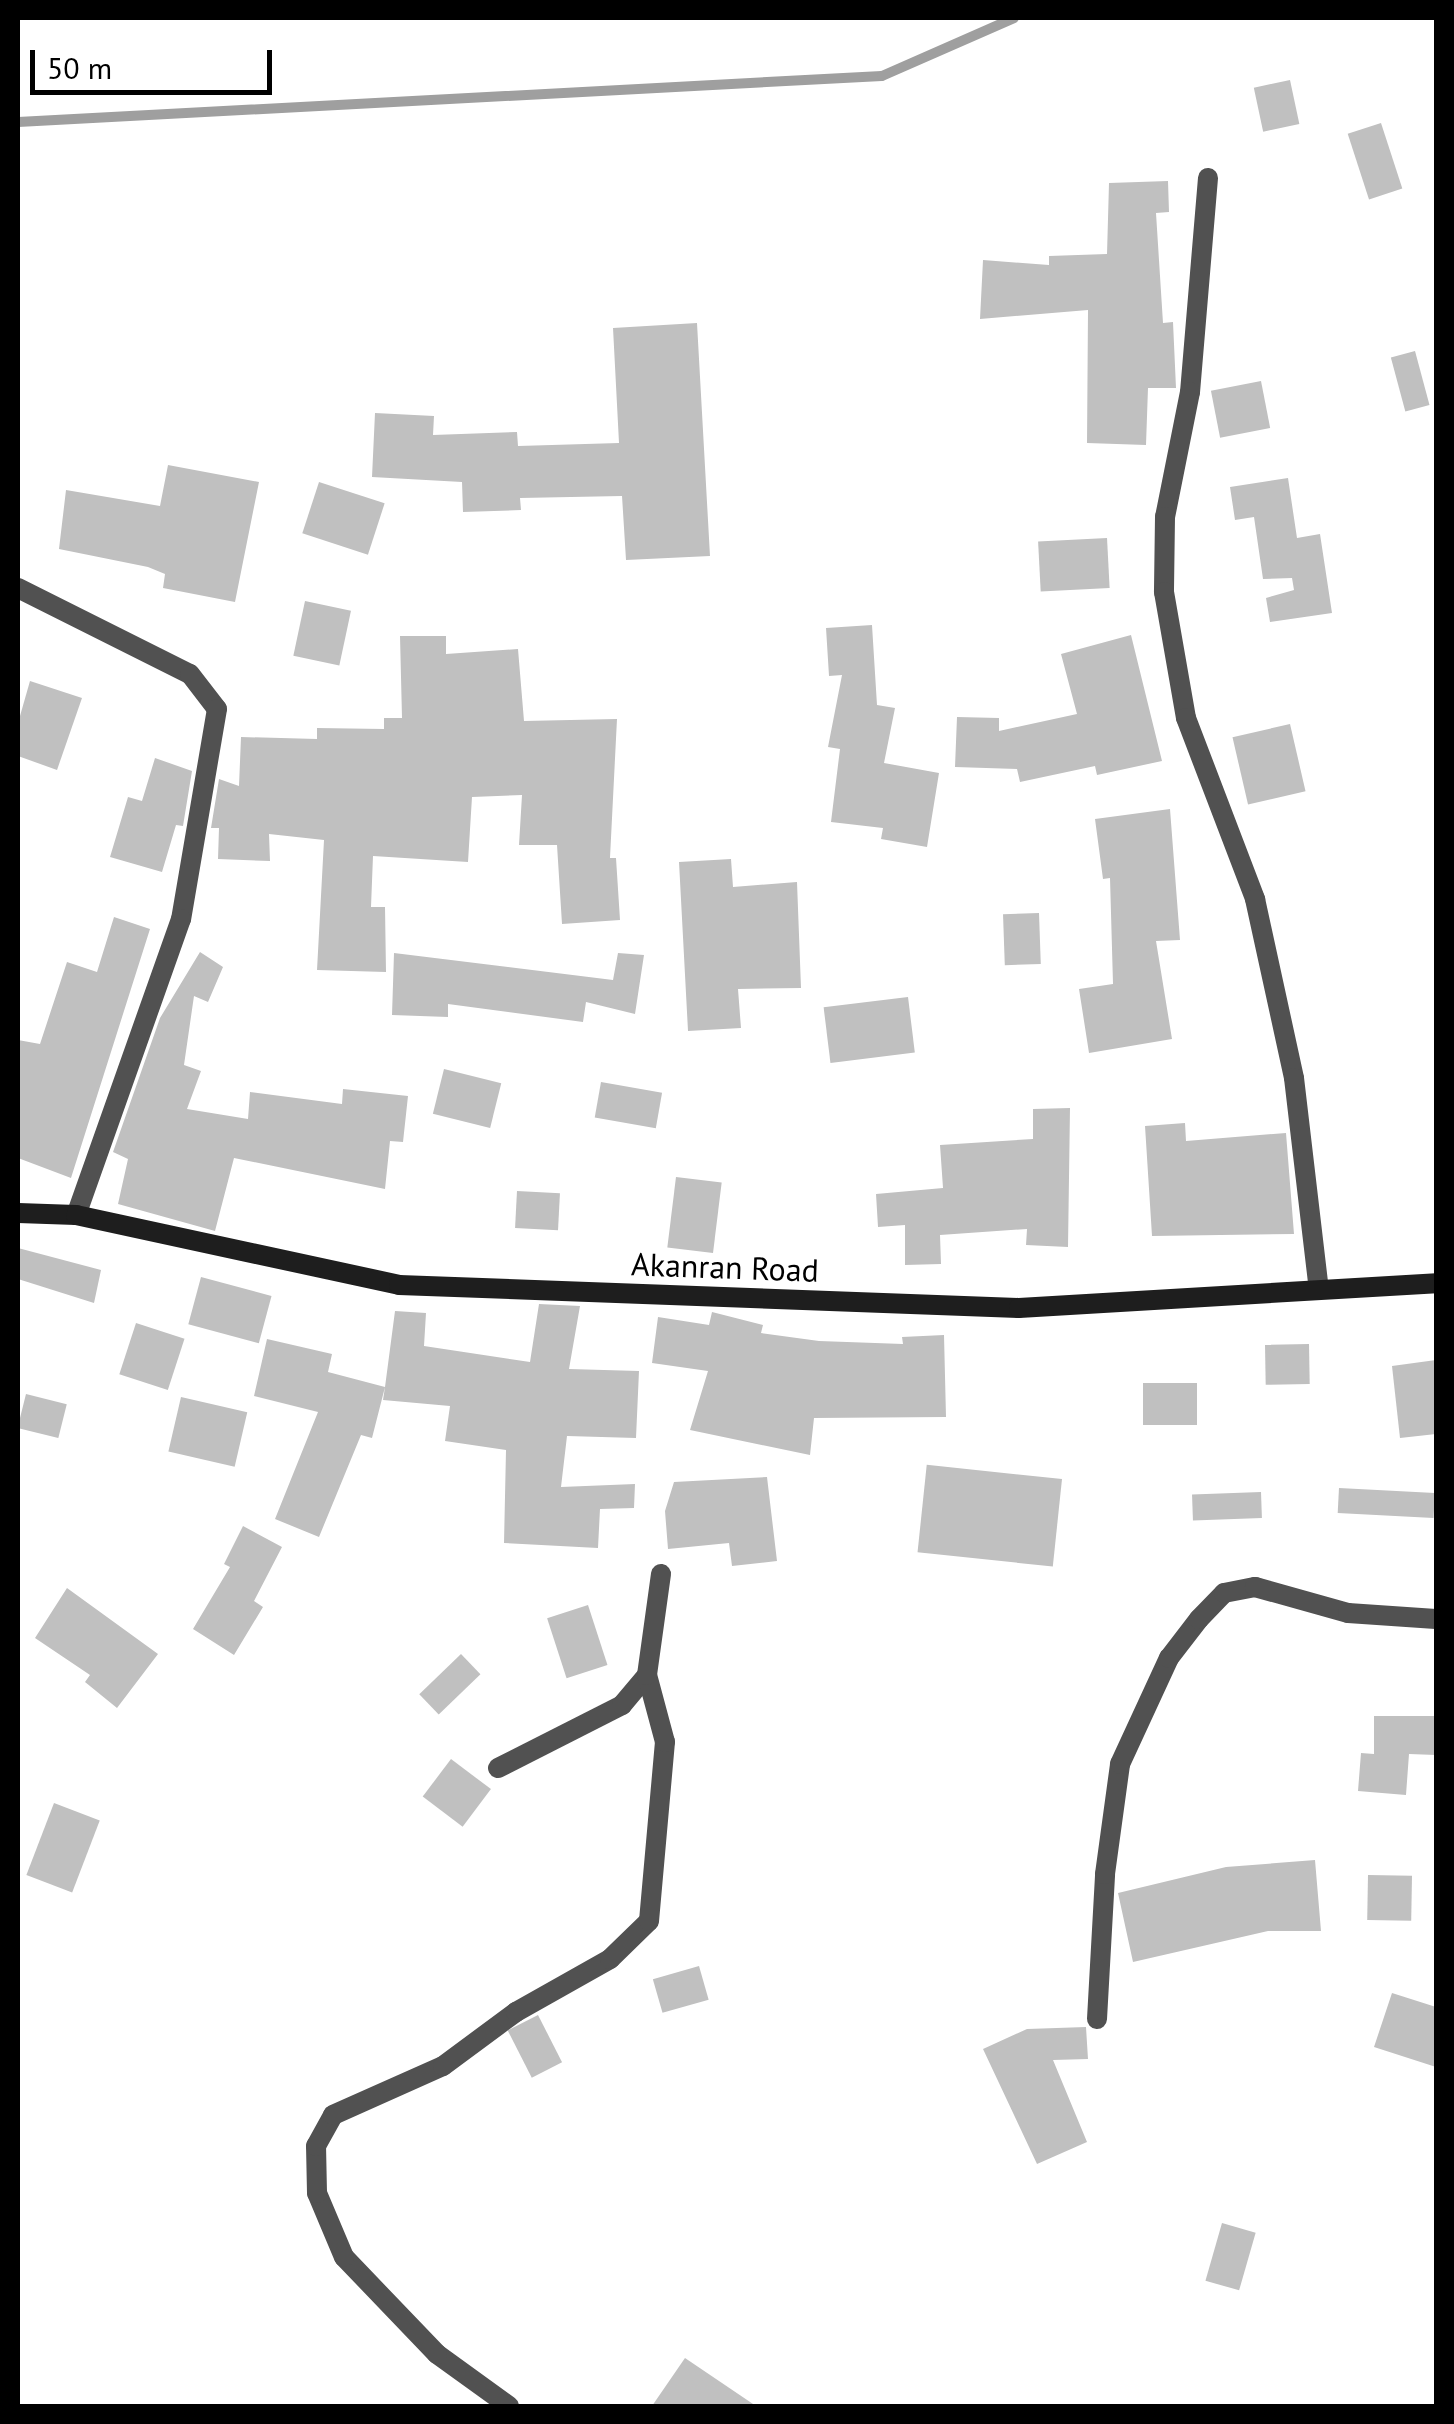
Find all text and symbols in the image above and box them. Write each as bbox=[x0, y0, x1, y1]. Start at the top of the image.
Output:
scale bar bbox=[35, 30, 278, 92]
text: 50 m bbox=[47, 48, 112, 87]
street label: Akanran Road bbox=[630, 1245, 820, 1289]

